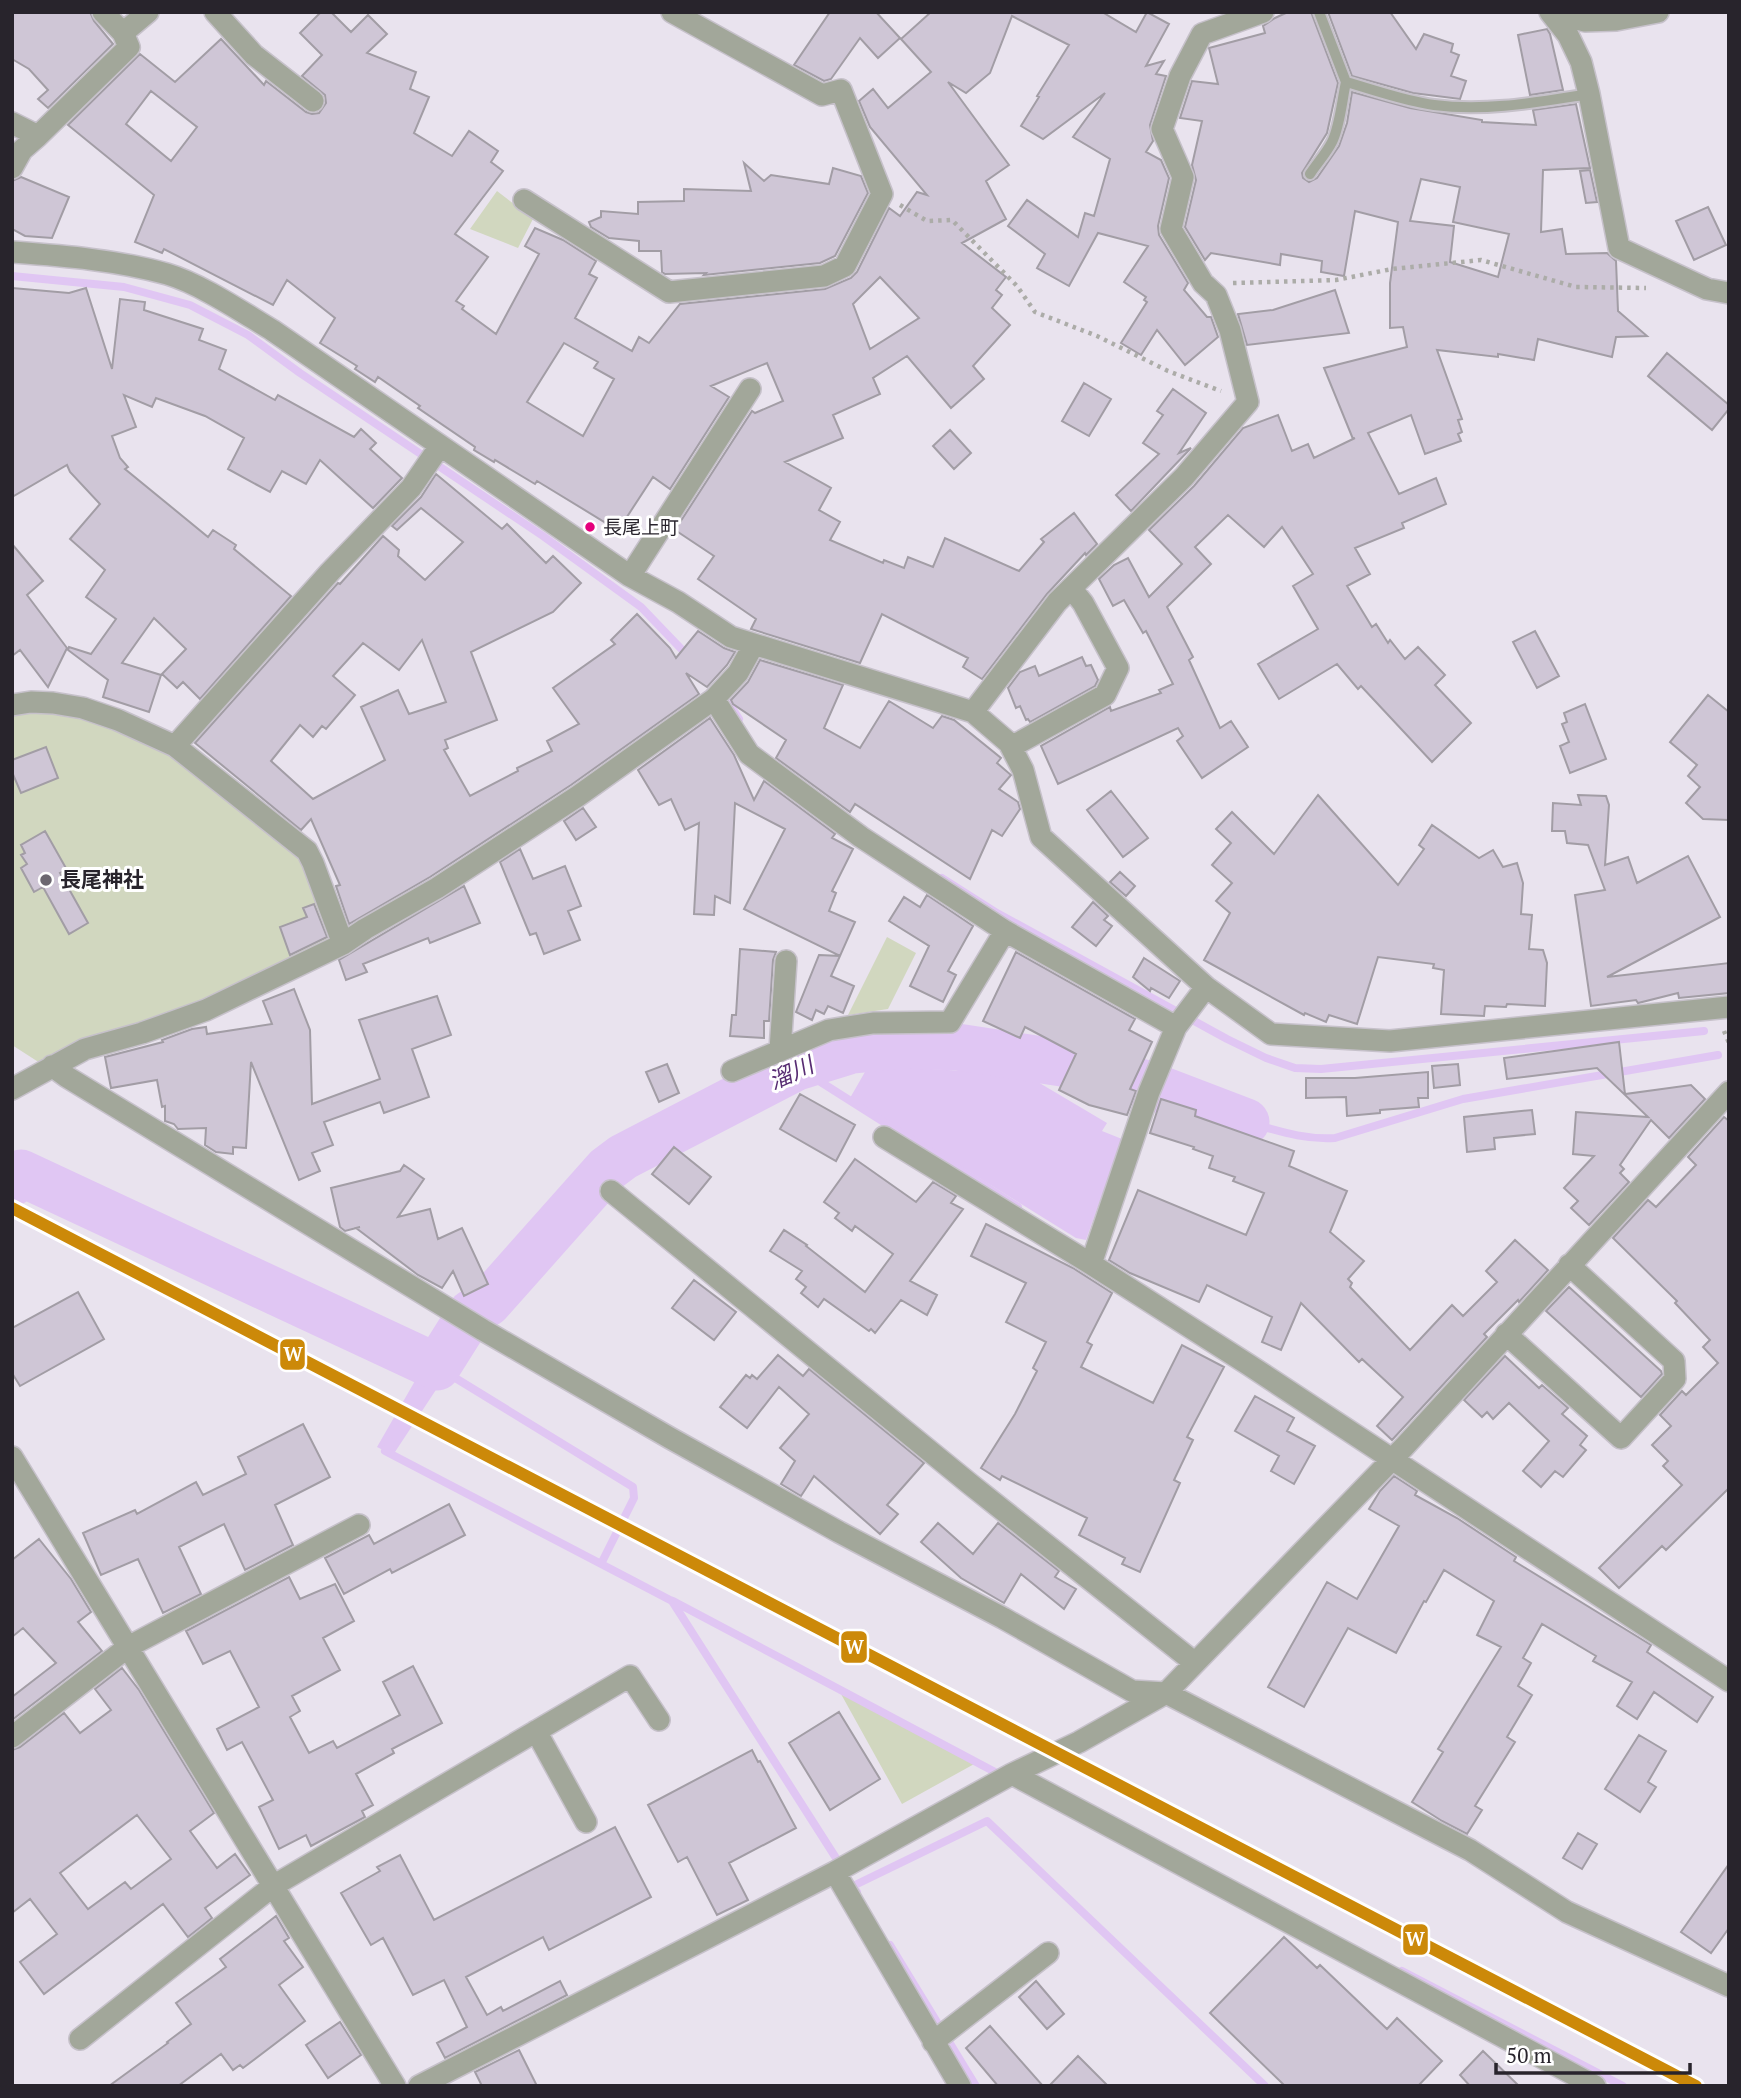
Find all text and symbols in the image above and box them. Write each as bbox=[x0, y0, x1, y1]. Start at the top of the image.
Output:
place label: 長尾上町 bbox=[603, 514, 679, 539]
marker: 長尾上町 bbox=[583, 520, 597, 534]
place label: 長尾神社 bbox=[60, 865, 144, 893]
marker: 長尾神社 bbox=[38, 872, 54, 888]
water label: 溜川 bbox=[763, 1048, 821, 1096]
line badge: W bbox=[279, 1338, 306, 1371]
text: W bbox=[283, 1341, 303, 1366]
line badge: W bbox=[840, 1630, 868, 1664]
text: W bbox=[844, 1634, 864, 1659]
line badge: W bbox=[1402, 1923, 1429, 1956]
text: W bbox=[1405, 1926, 1425, 1951]
scale bar bbox=[1496, 2032, 1690, 2076]
text: 50 m bbox=[1506, 2041, 1552, 2069]

